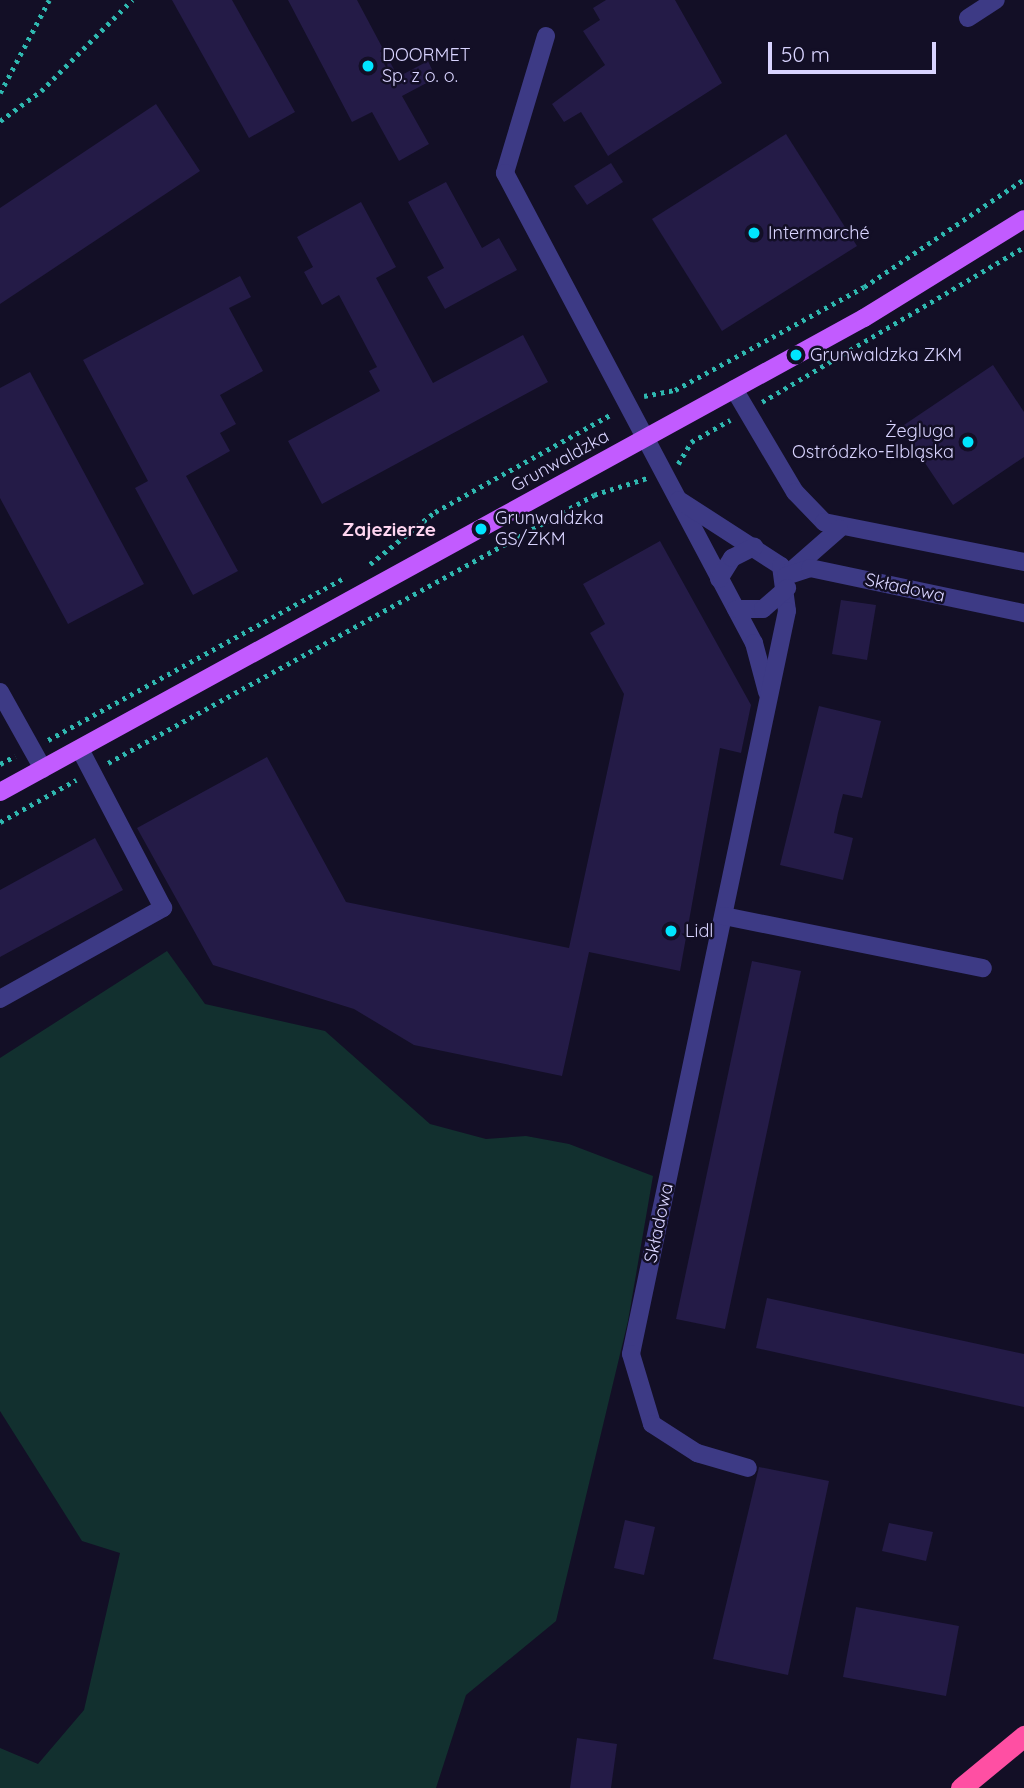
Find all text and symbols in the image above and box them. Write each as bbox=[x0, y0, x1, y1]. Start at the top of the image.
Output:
scale bar bbox=[772, 28, 940, 72]
text: 50 m bbox=[781, 41, 830, 67]
place label: DOORMET Sp. z o. o. bbox=[382, 45, 471, 88]
marker: DOORMET Sp. z o. o. bbox=[360, 58, 376, 74]
place label: Intermarché bbox=[768, 222, 870, 244]
marker: Intermarché bbox=[746, 225, 762, 241]
place label: Grunwaldzka ZKM bbox=[810, 344, 962, 366]
marker: Grunwaldzka ZKM bbox=[788, 347, 804, 363]
place label: Żegluga Ostródzko-Elbląska bbox=[792, 421, 954, 464]
street label: Grunwaldzka bbox=[507, 425, 613, 497]
marker: Żegluga Ostródzko-Elbląska bbox=[960, 434, 976, 450]
place label: Grunwaldzka GS/ZKM bbox=[495, 508, 604, 550]
district label: Zajezierze bbox=[342, 519, 436, 541]
marker: Grunwaldzka GS/ZKM bbox=[473, 521, 489, 537]
street label: Składowa bbox=[863, 569, 947, 607]
place label: Lidl bbox=[685, 920, 713, 942]
marker: Lidl bbox=[663, 923, 679, 939]
street label: Składowa bbox=[640, 1181, 678, 1265]

